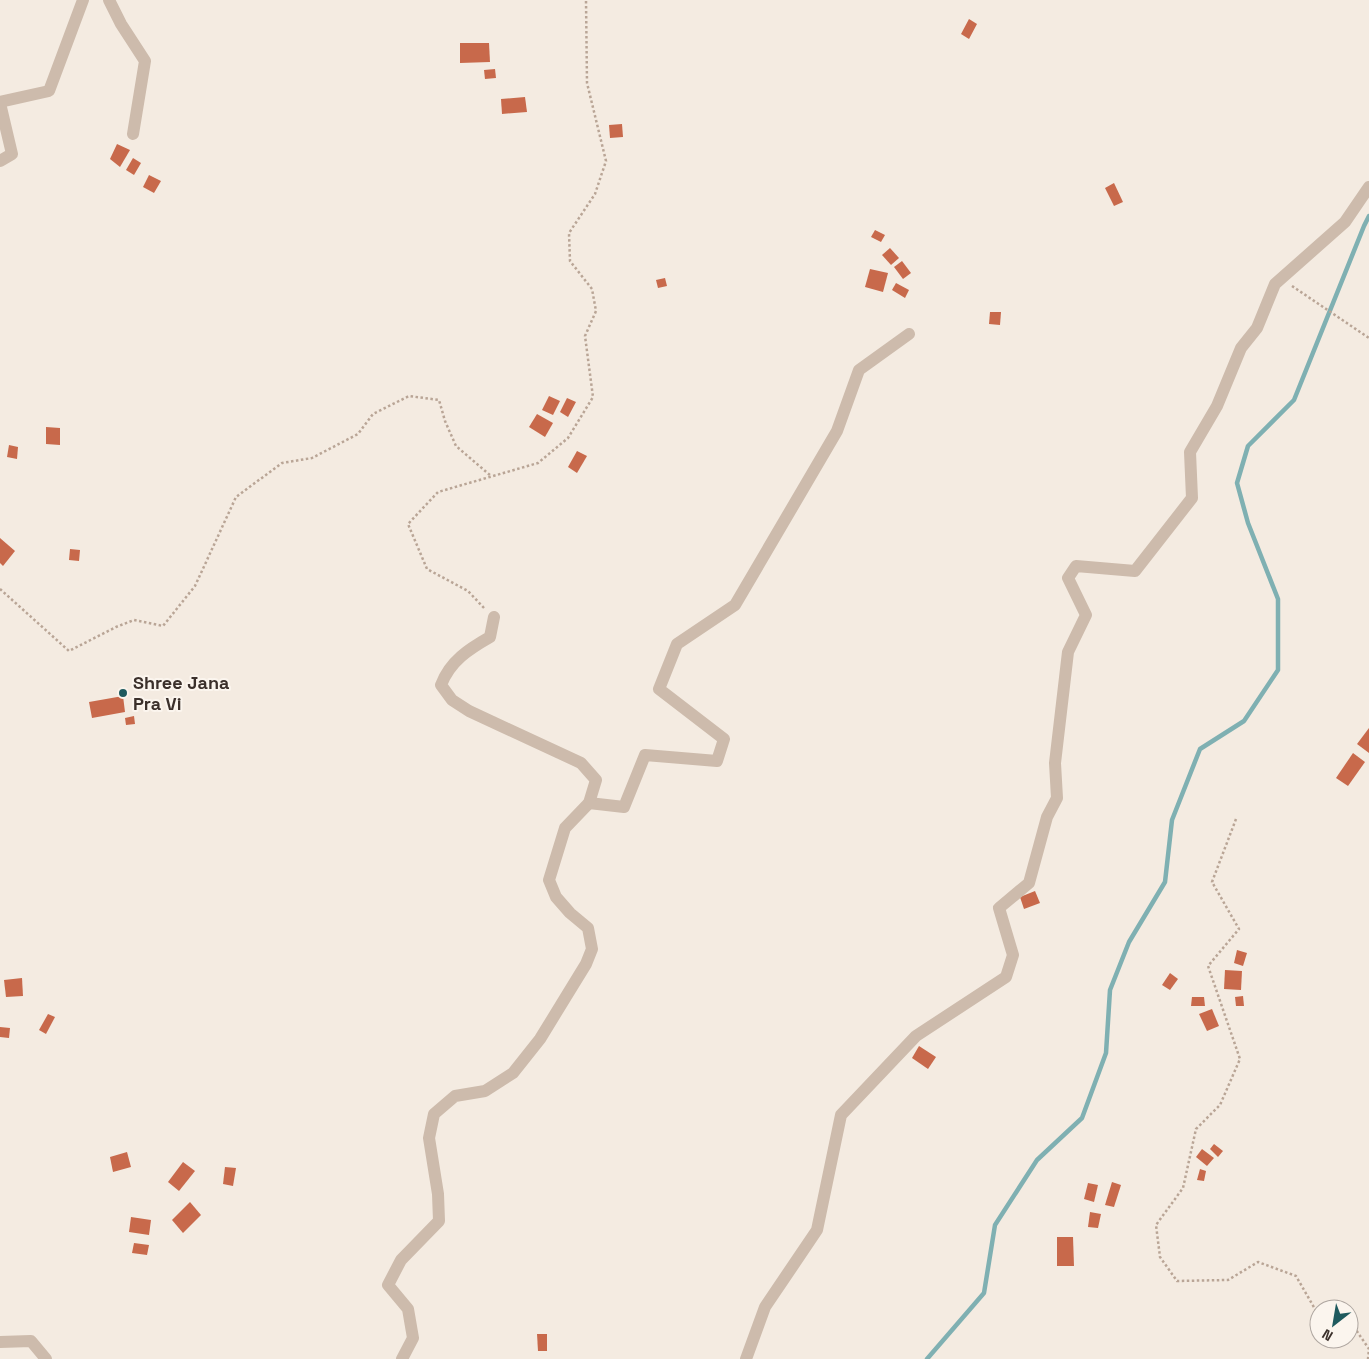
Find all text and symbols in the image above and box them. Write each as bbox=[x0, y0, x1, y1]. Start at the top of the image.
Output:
place label: Shree Jana Pra Vi bbox=[133, 671, 230, 715]
marker: Shree Jana Pra Vi bbox=[117, 687, 129, 699]
north arrow bbox=[1309, 1299, 1359, 1349]
text: N bbox=[1319, 1325, 1336, 1345]

